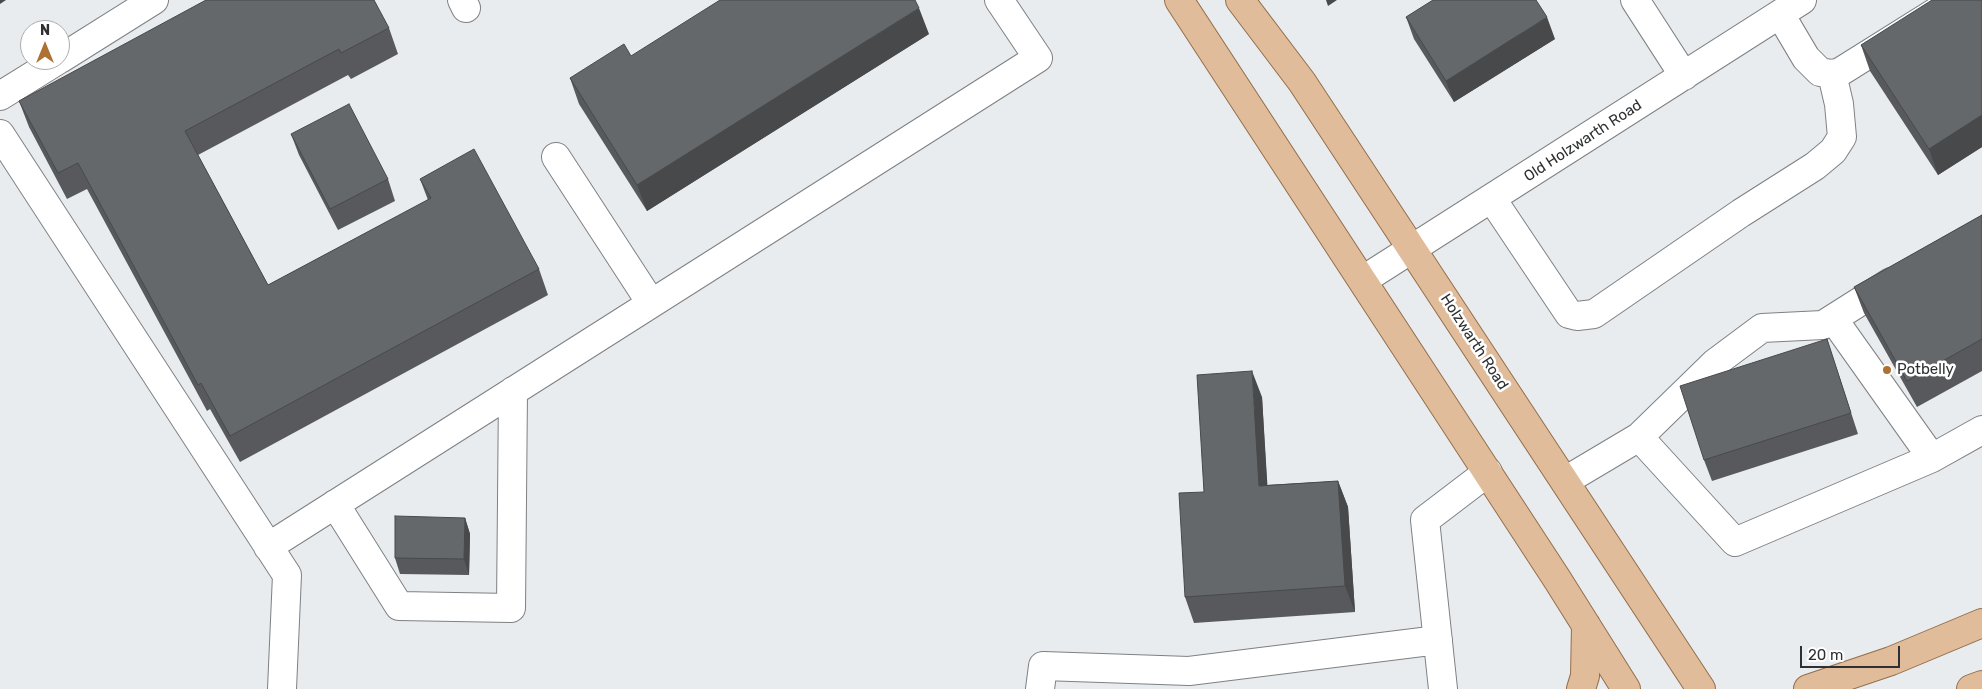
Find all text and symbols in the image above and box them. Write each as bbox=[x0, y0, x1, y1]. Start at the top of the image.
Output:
north arrow bbox=[20, 20, 70, 70]
text: N bbox=[40, 22, 50, 39]
street label: Old Holzwarth Road bbox=[1521, 96, 1645, 186]
street label: Holzwarth Road bbox=[1436, 291, 1512, 393]
place label: Potbelly bbox=[1897, 361, 1954, 379]
marker: Potbelly bbox=[1881, 364, 1893, 376]
scale bar bbox=[1802, 636, 1902, 668]
text: 20 m bbox=[1808, 646, 1843, 664]

